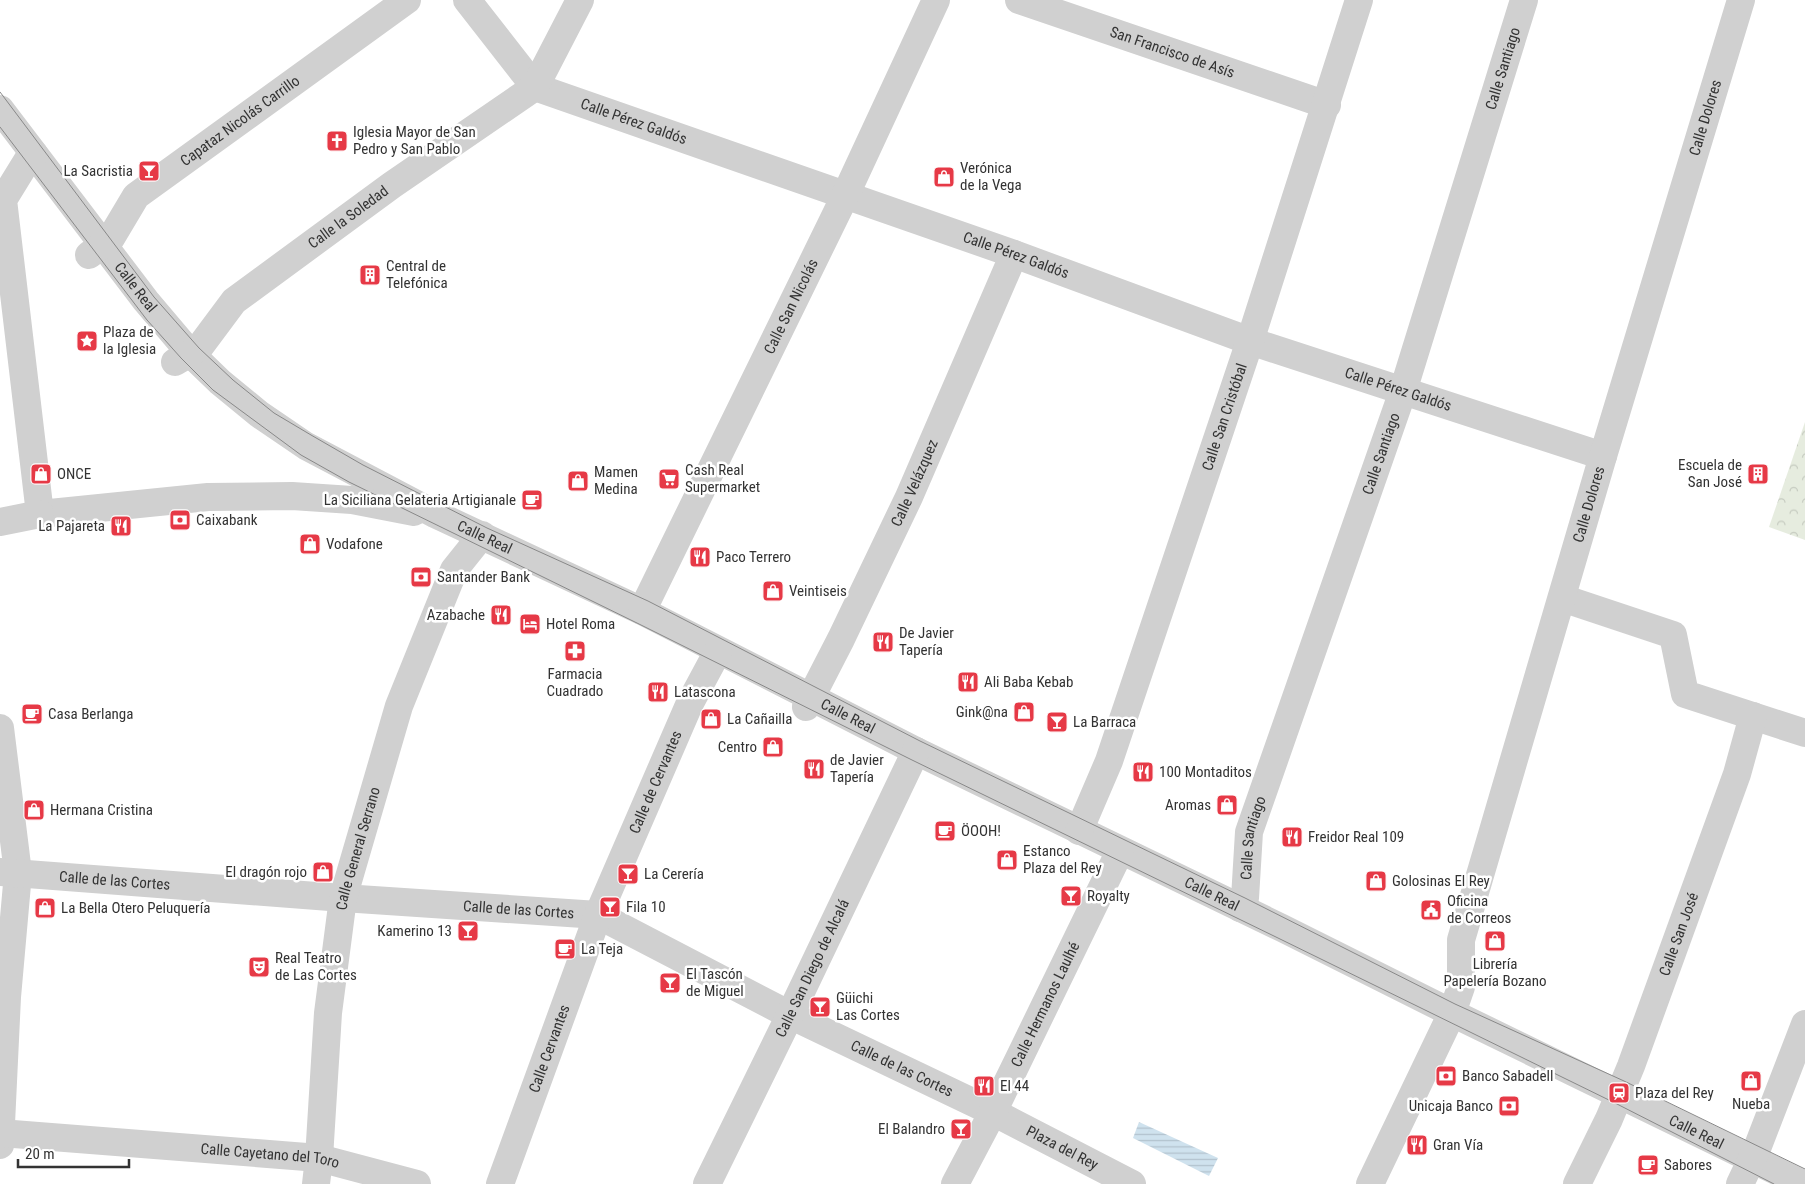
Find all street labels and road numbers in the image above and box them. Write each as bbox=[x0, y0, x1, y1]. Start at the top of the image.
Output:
street label: San Francisco de Asís bbox=[1108, 23, 1237, 82]
street label: Calle Santiago bbox=[1482, 25, 1524, 112]
street label: Capataz Nicolás Carrillo bbox=[177, 72, 303, 170]
street label: Calle Dolores bbox=[1685, 77, 1725, 158]
street label: Calle Pérez Galdós bbox=[578, 95, 689, 148]
street label: Calle la Soledad bbox=[305, 182, 392, 253]
street label: Calle Pérez Galdós bbox=[961, 228, 1072, 283]
street label: Calle San Nicolás bbox=[760, 256, 822, 357]
street label: Calle Real bbox=[111, 258, 161, 316]
street label: Calle San Cristóbal bbox=[1198, 361, 1251, 473]
street label: Calle Pérez Galdós bbox=[1342, 363, 1454, 415]
street label: Calle Santiago bbox=[1359, 410, 1404, 497]
street label: Calle Velázquez bbox=[887, 437, 942, 530]
street label: Calle Dolores bbox=[1569, 464, 1608, 545]
street label: Calle Real bbox=[454, 517, 515, 558]
street label: Calle Real bbox=[818, 695, 878, 738]
street label: Calle de Cervantes bbox=[625, 728, 686, 836]
street label: Calle General Serrano bbox=[333, 785, 384, 911]
street label: Calle Santiago bbox=[1237, 794, 1270, 880]
street label: Calle de las Cortes bbox=[59, 868, 171, 894]
street label: Calle Real bbox=[1181, 873, 1242, 915]
street label: Calle San José bbox=[1655, 890, 1702, 978]
street label: Calle San Diego de Alcalá bbox=[771, 896, 853, 1040]
street label: Calle de las Cortes bbox=[463, 897, 575, 922]
street label: Calle Hermanos Laulhé bbox=[1007, 939, 1083, 1070]
street label: Calle Cervantes bbox=[525, 1002, 574, 1095]
street label: Calle de las Cortes bbox=[848, 1036, 956, 1101]
street label: Calle Real bbox=[1666, 1111, 1727, 1153]
street label: Plaza del Rey bbox=[1023, 1122, 1101, 1174]
street label: Calle Cayetano del Toro bbox=[200, 1140, 341, 1172]

